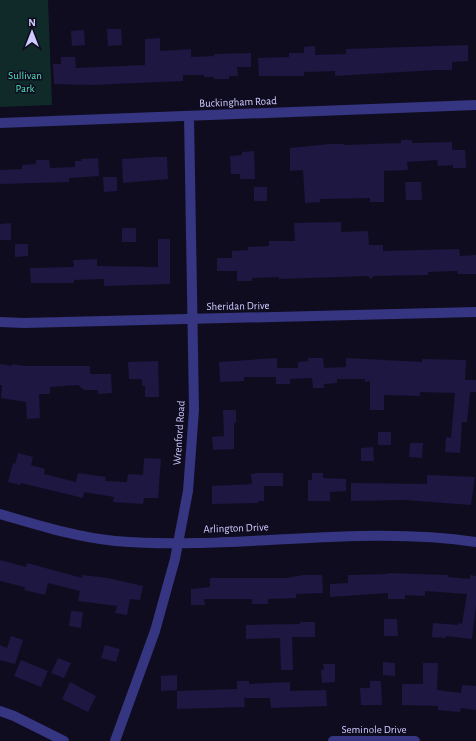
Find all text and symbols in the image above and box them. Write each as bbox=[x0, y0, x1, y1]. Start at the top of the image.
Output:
north arrow bbox=[12, 12, 52, 52]
text: N bbox=[28, 17, 36, 28]
park label: Sullivan Park bbox=[8, 70, 42, 94]
street label: Buckingham Road bbox=[199, 95, 277, 109]
street label: Sheridan Drive bbox=[206, 300, 270, 312]
street label: Wrenford Road bbox=[171, 400, 187, 466]
street label: Arlington Drive bbox=[203, 521, 269, 535]
street label: Seminole Drive bbox=[341, 724, 407, 735]

